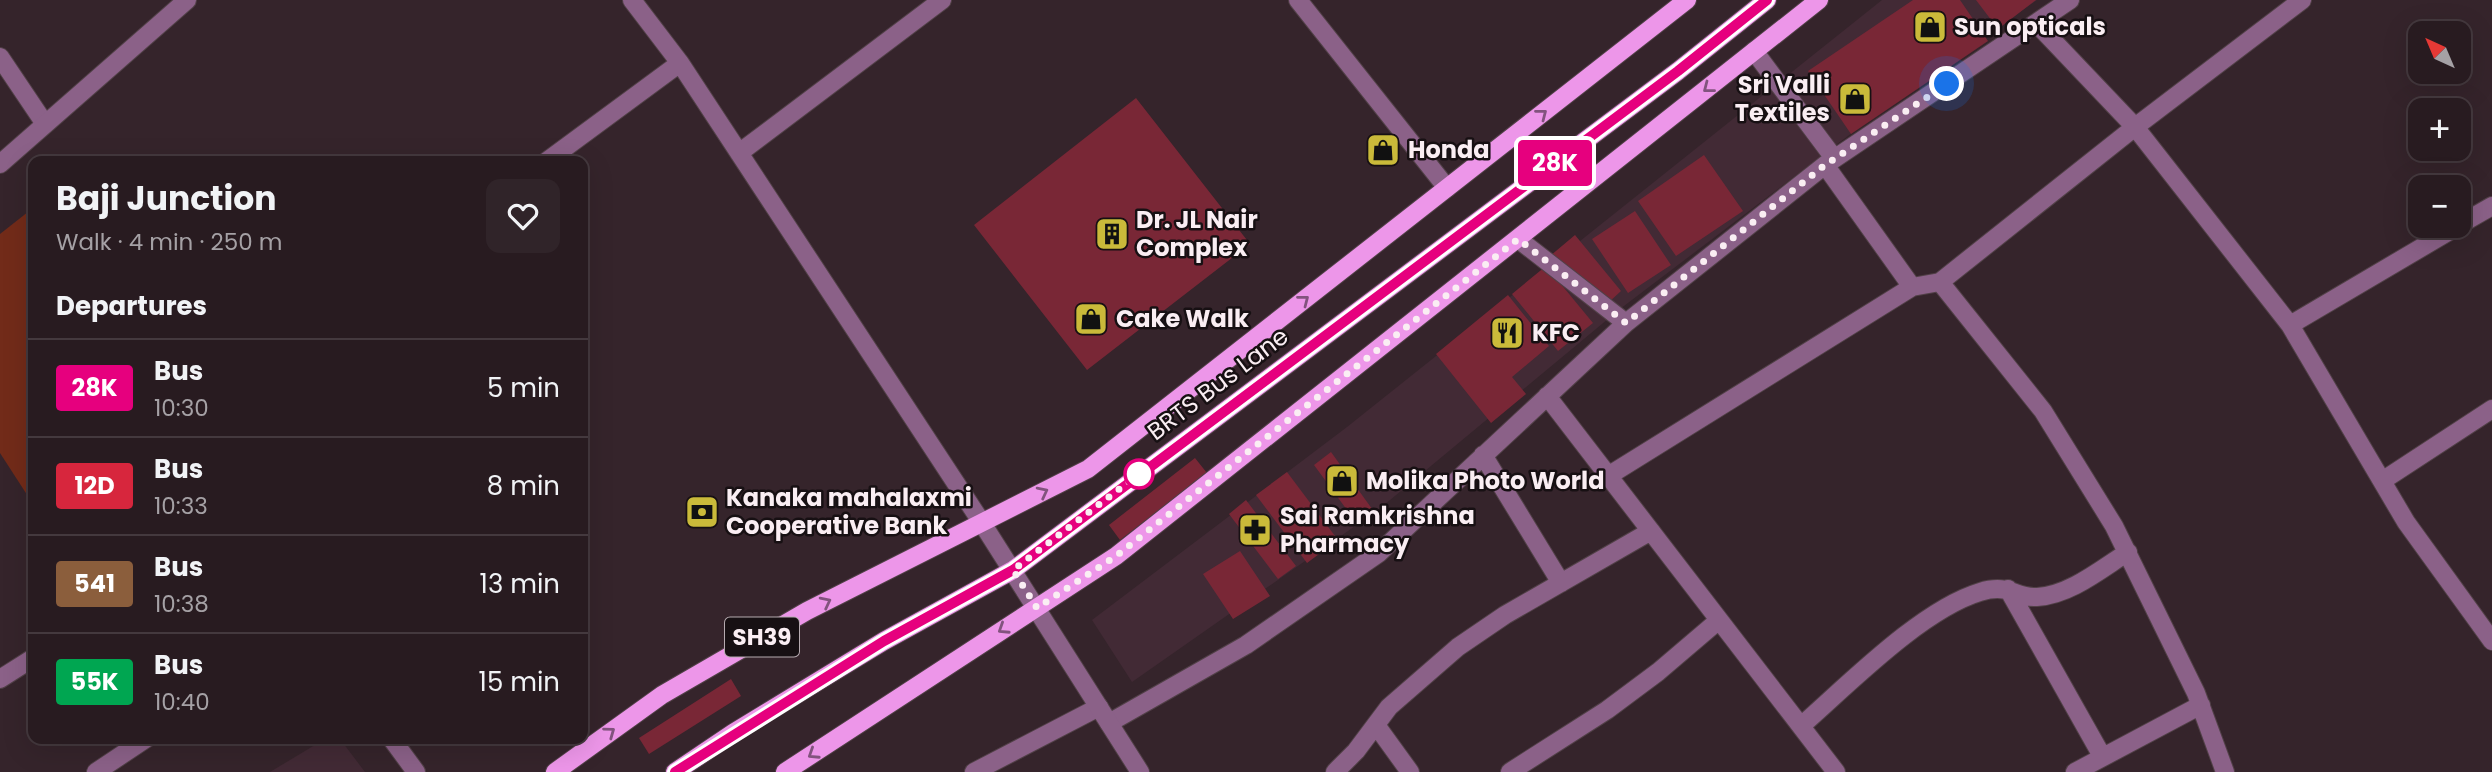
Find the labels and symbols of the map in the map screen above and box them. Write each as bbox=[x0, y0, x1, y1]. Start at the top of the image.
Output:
shop icon: Sun opticals bbox=[1911, 8, 1949, 46]
place label: Sun opticals bbox=[1954, 10, 2106, 43]
north arrow bbox=[2408, 21, 2471, 84]
your location bbox=[1929, 66, 1964, 101]
place label: Sri Valli Textiles bbox=[1735, 68, 1830, 129]
one-way arrow bbox=[1703, 80, 1716, 92]
shop icon: Sri Valli Textiles bbox=[1836, 80, 1874, 118]
one-way arrow bbox=[1534, 110, 1546, 123]
shop icon: Honda bbox=[1364, 131, 1402, 169]
place label: Honda bbox=[1408, 133, 1490, 166]
line badge: 28K bbox=[1515, 140, 1595, 186]
place label: Dr. JL Nair Complex bbox=[1136, 203, 1258, 264]
building icon: Dr. JL Nair Complex bbox=[1093, 215, 1131, 253]
one-way arrow bbox=[1297, 295, 1309, 308]
shop icon: Cake Walk bbox=[1072, 300, 1110, 338]
place label: Cake Walk bbox=[1116, 302, 1249, 335]
restaurant icon: KFC bbox=[1488, 314, 1526, 352]
place label: KFC bbox=[1532, 316, 1580, 349]
street label: BRTS Bus Lane bbox=[1140, 320, 1295, 448]
unlabelled marker bbox=[1124, 459, 1154, 489]
shop icon: Molika Photo World bbox=[1323, 462, 1361, 500]
place label: Molika Photo World bbox=[1366, 464, 1604, 497]
place label: Kanaka mahalaxmi Cooperative Bank bbox=[726, 481, 972, 542]
one-way arrow bbox=[1036, 487, 1048, 500]
bank icon: Kanaka mahalaxmi Cooperative Bank bbox=[683, 493, 721, 531]
place label: Sai Ramkrishna Pharmacy bbox=[1280, 499, 1475, 560]
pharmacy icon: Sai Ramkrishna Pharmacy bbox=[1236, 511, 1274, 549]
one-way arrow bbox=[818, 596, 831, 610]
road number: SH39 bbox=[725, 618, 799, 656]
one-way arrow bbox=[998, 621, 1011, 634]
one-way arrow bbox=[602, 728, 615, 740]
one-way arrow bbox=[808, 745, 821, 758]

